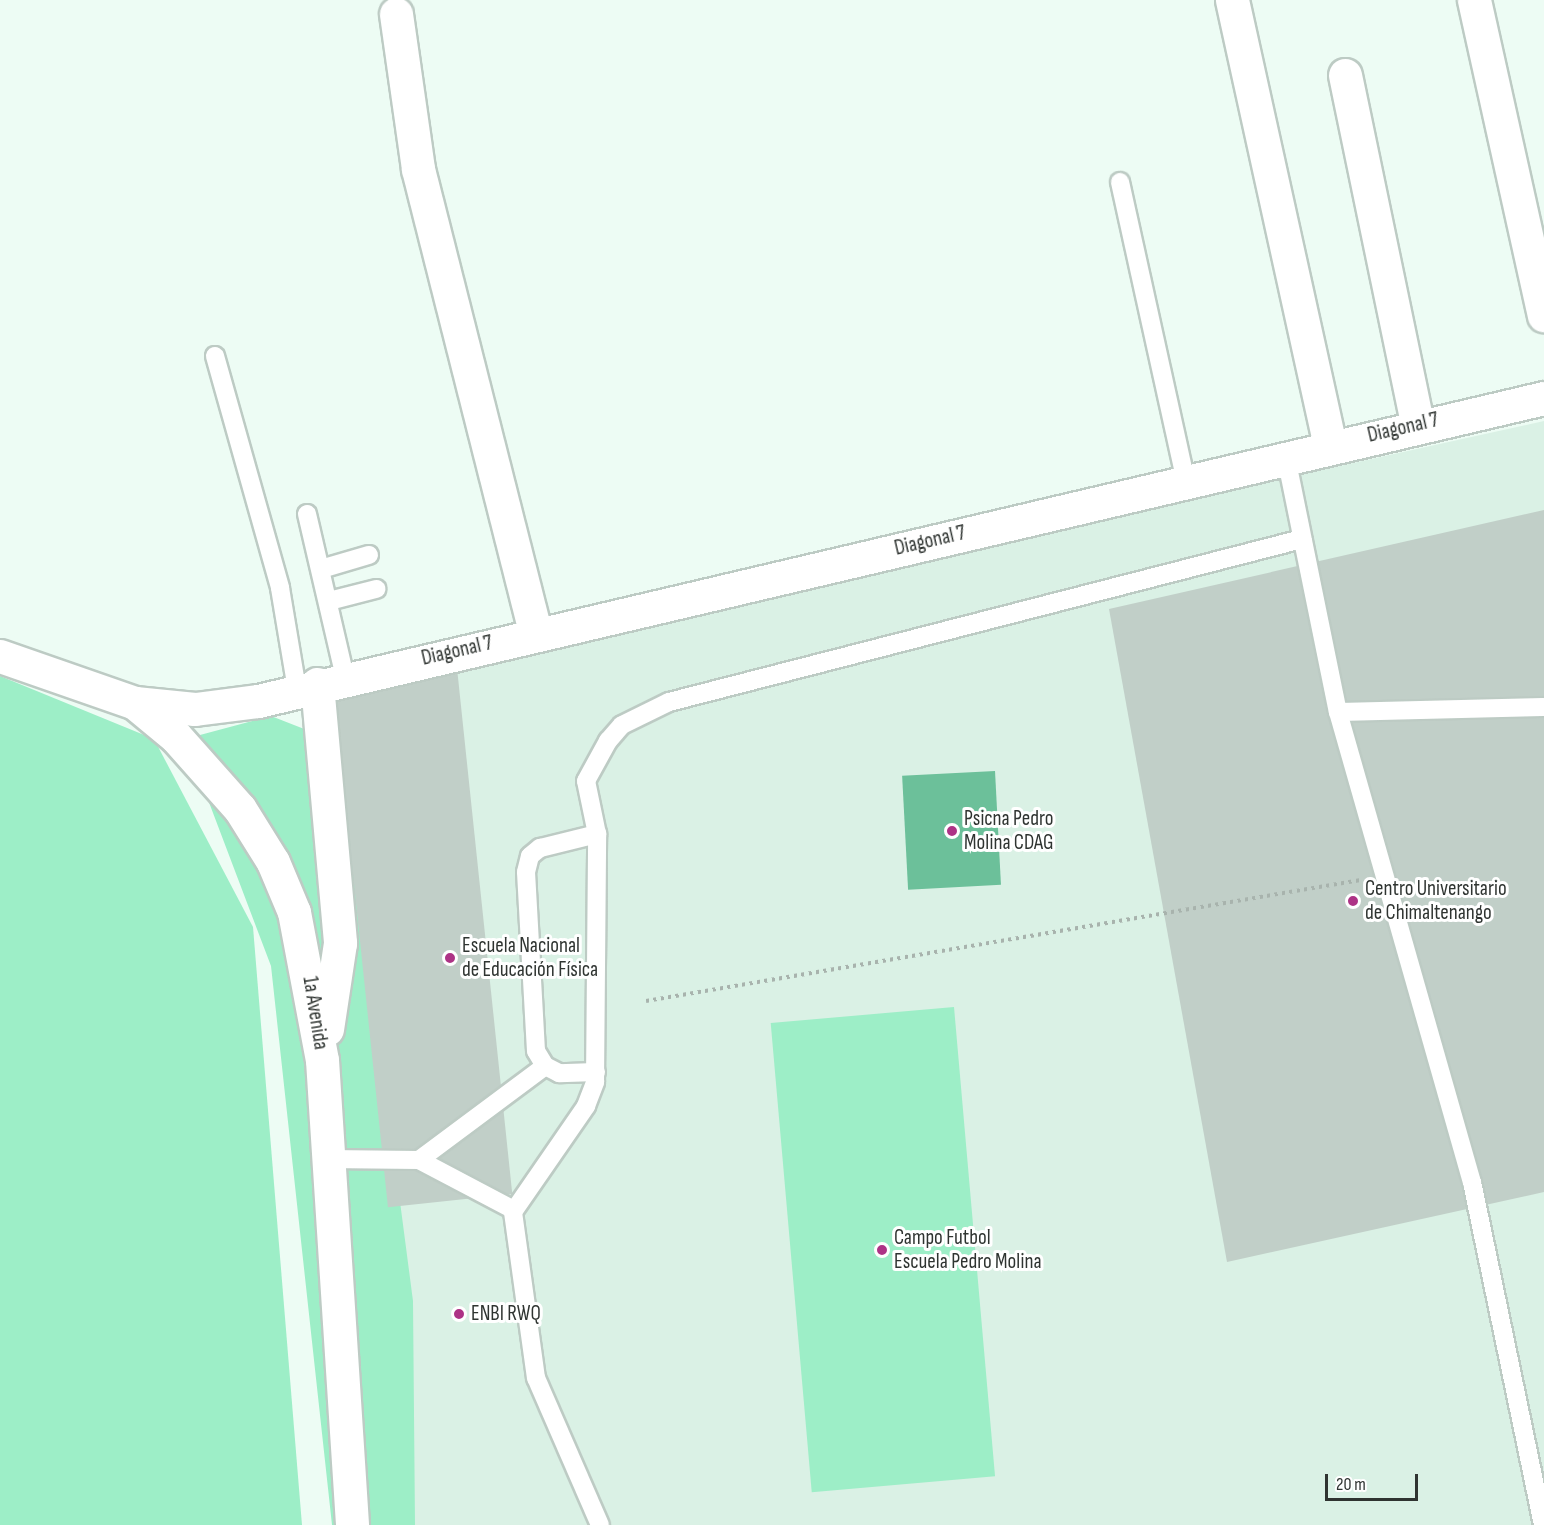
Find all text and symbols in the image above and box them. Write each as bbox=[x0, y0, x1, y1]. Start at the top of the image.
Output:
street label: Diagonal 7 bbox=[1365, 408, 1441, 448]
street label: Diagonal 7 bbox=[892, 521, 968, 561]
street label: Diagonal 7 bbox=[419, 631, 495, 671]
place label: Psicna Pedro Molina CDAG bbox=[964, 806, 1053, 856]
marker: Psicna Pedro Molina CDAG bbox=[945, 824, 959, 838]
place label: Centro Universitario de Chimaltenango bbox=[1365, 876, 1507, 926]
marker: Centro Universitario de Chimaltenango bbox=[1346, 894, 1360, 908]
place label: Escuela Nacional de Educación Física bbox=[462, 933, 598, 983]
marker: Escuela Nacional de Educación Física bbox=[443, 951, 457, 965]
street label: 1a Avenida bbox=[297, 975, 333, 1051]
place label: Campo Futbol Escuela Pedro Molina bbox=[894, 1225, 1041, 1275]
marker: Campo Futbol Escuela Pedro Molina bbox=[875, 1243, 889, 1257]
place label: ENBI RWQ bbox=[471, 1301, 541, 1327]
marker: ENBI RWQ bbox=[452, 1307, 466, 1321]
scale bar bbox=[1328, 1462, 1421, 1500]
text: 20 m bbox=[1336, 1474, 1366, 1495]

